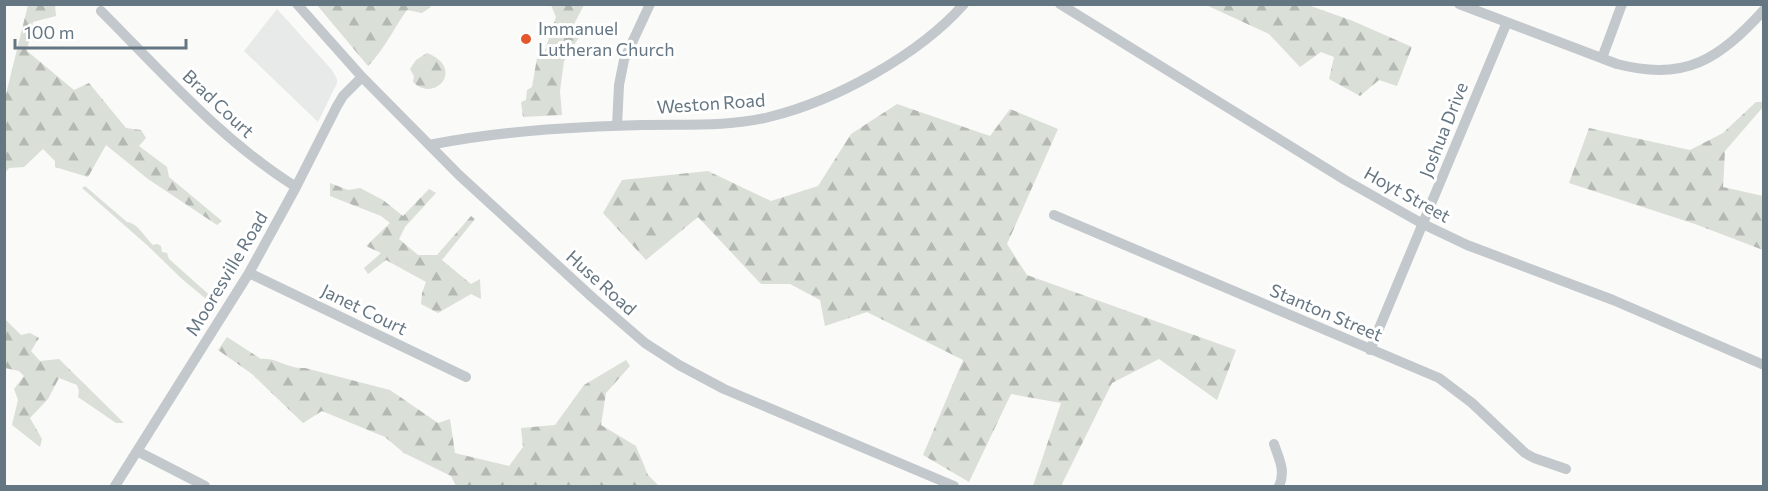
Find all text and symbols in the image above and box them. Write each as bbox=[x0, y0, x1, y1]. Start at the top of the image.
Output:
scale bar bbox=[15, 12, 186, 50]
place label: Immanuel Lutheran Church bbox=[538, 17, 675, 60]
text: 100 m bbox=[24, 21, 74, 43]
marker: Immanuel Lutheran Church bbox=[519, 32, 533, 46]
street label: Brad Court bbox=[178, 65, 259, 142]
street label: Joshua Drive bbox=[1414, 79, 1472, 180]
street label: Weston Road bbox=[656, 88, 766, 118]
street label: Hoyt Street bbox=[1361, 161, 1454, 227]
street label: Mooresville Road bbox=[180, 207, 272, 340]
street label: Huse Road bbox=[562, 245, 641, 319]
street label: Stanton Street bbox=[1267, 278, 1386, 346]
street label: Janet Court bbox=[318, 279, 411, 339]

